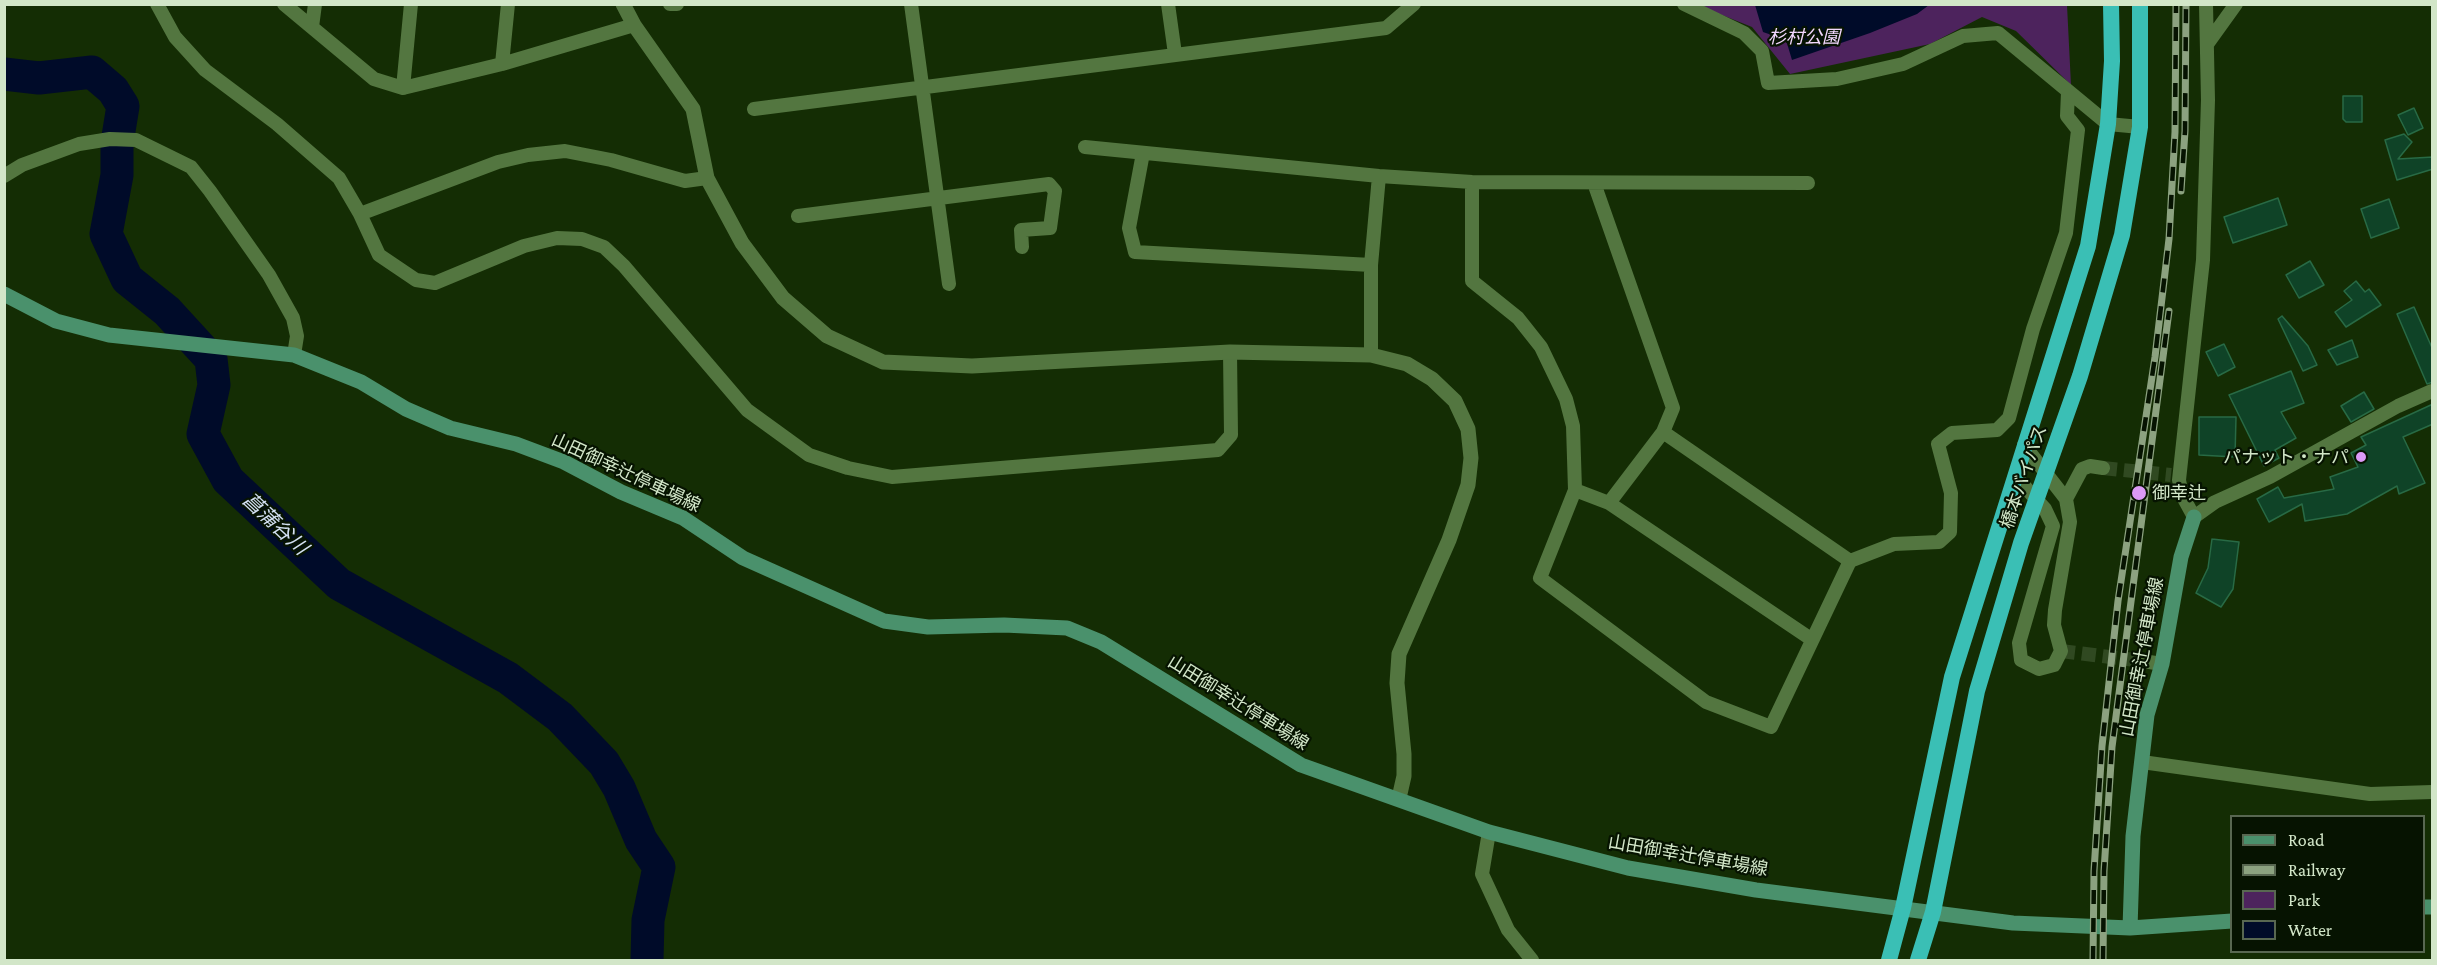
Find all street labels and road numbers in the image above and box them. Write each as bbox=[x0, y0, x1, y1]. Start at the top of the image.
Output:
street label: 橋本バイパス bbox=[1996, 422, 2052, 532]
street label: 山田御幸辻停車場線 bbox=[548, 429, 704, 517]
street label: 山田御幸辻停車場線 bbox=[2116, 575, 2168, 739]
street label: 山田御幸辻停車場線 bbox=[1164, 651, 1312, 755]
street label: 山田御幸辻停車場線 bbox=[1606, 831, 1770, 881]

